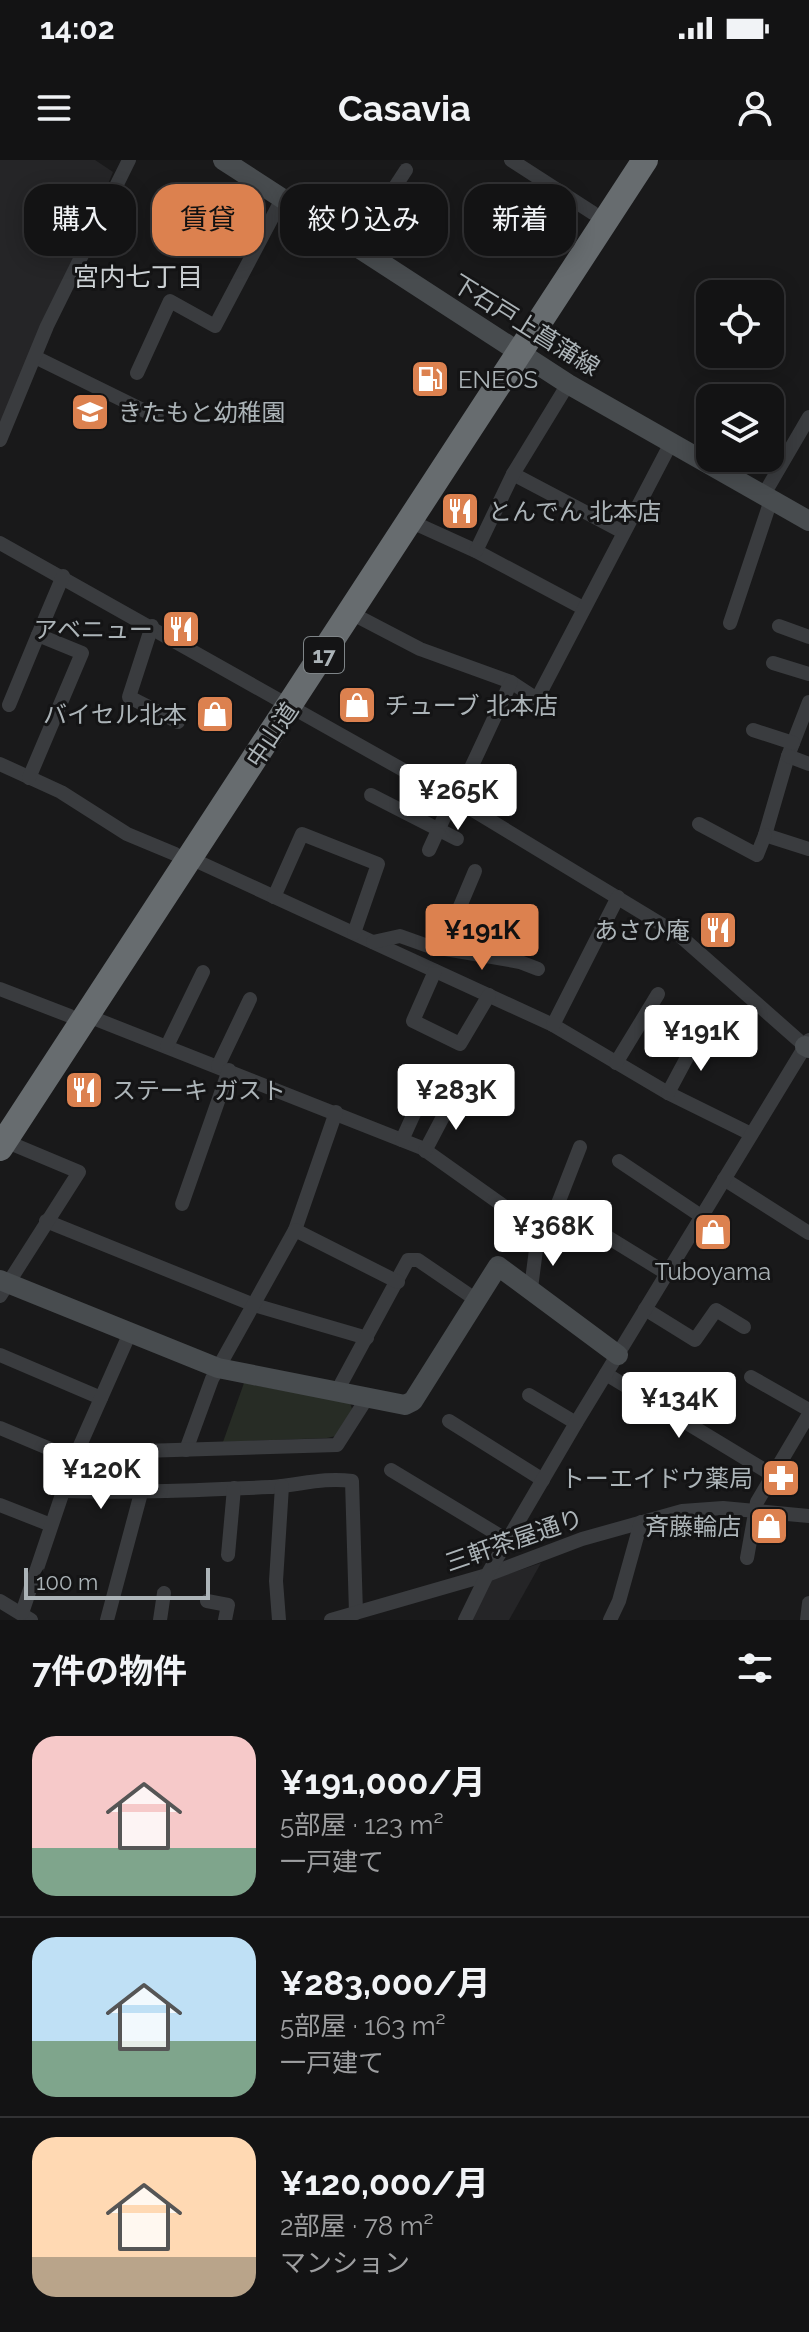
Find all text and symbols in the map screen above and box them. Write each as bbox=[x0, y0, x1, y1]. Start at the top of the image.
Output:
text: 14:02 bbox=[40, 11, 115, 46]
icon: menu bbox=[32, 86, 76, 130]
icon: person bbox=[733, 86, 777, 130]
text: Casavia bbox=[338, 87, 471, 129]
chip: 購入 bbox=[24, 184, 136, 256]
chip: 賃貸 bbox=[152, 184, 264, 256]
chip: 絞り込み bbox=[280, 184, 448, 256]
chip: 新着 bbox=[464, 184, 576, 256]
district label: 宮内七丁目 bbox=[73, 262, 203, 292]
street label: 下石戸上菖蒲線 bbox=[447, 268, 605, 382]
map controls bbox=[696, 280, 784, 472]
button: locate bbox=[696, 280, 784, 368]
fuel station icon: ENEOS bbox=[409, 358, 451, 400]
place label: ENEOS bbox=[458, 365, 538, 394]
button: layers bbox=[696, 384, 784, 472]
school or university icon: きたもと幼稚園 bbox=[69, 391, 111, 433]
place label: きたもと幼稚園 bbox=[118, 398, 286, 427]
restaurant icon: とんでん 北本店 bbox=[439, 490, 481, 532]
place label: とんでん 北本店 bbox=[488, 497, 661, 526]
restaurant icon: アベニュー bbox=[160, 608, 202, 650]
place label: アベニュー bbox=[33, 615, 153, 644]
road number: 17 bbox=[304, 637, 344, 673]
shop icon: チューブ 北本店 bbox=[336, 684, 378, 726]
place label: チューブ 北本店 bbox=[385, 691, 558, 720]
shop icon: バイセル北本 bbox=[194, 693, 236, 735]
street label: 中山道 bbox=[240, 697, 304, 773]
place label: バイセル北本 bbox=[43, 700, 187, 729]
pin: ¥265K bbox=[402, 764, 514, 832]
text: ¥265K bbox=[418, 775, 498, 805]
pin: ¥191K bbox=[426, 904, 538, 972]
restaurant icon: あさひ庵 bbox=[697, 909, 739, 951]
text: ¥191K bbox=[444, 915, 520, 945]
place label: あさひ庵 bbox=[594, 916, 690, 945]
pin: ¥191K bbox=[645, 1005, 757, 1073]
text: ¥191K bbox=[663, 1016, 739, 1046]
pin: ¥283K bbox=[400, 1064, 512, 1132]
restaurant icon: ステーキ ガスト bbox=[63, 1069, 105, 1111]
text: ¥283K bbox=[416, 1075, 496, 1105]
place label: ステーキ ガスト bbox=[112, 1076, 286, 1105]
pin: ¥368K bbox=[497, 1200, 609, 1268]
text: ¥368K bbox=[512, 1211, 594, 1241]
shop icon: Tuboyama bbox=[692, 1211, 734, 1253]
place label: Tuboyama bbox=[655, 1257, 771, 1286]
pin: ¥134K bbox=[623, 1372, 735, 1440]
text: ¥134K bbox=[640, 1383, 718, 1413]
pin: ¥120K bbox=[45, 1443, 157, 1511]
text: ¥120K bbox=[61, 1454, 141, 1484]
pharmacy icon: トーエイドウ薬局 bbox=[760, 1457, 802, 1499]
place label: トーエイドウ薬局 bbox=[561, 1464, 753, 1493]
street label: 三軒茶屋通り bbox=[441, 1503, 587, 1577]
shop icon: 斉藤輪店 bbox=[748, 1505, 790, 1547]
place label: 斉藤輪店 bbox=[645, 1512, 741, 1541]
scale bar bbox=[24, 1564, 210, 1600]
text: 100 m bbox=[36, 1569, 98, 1595]
icon: filters bbox=[733, 1646, 777, 1690]
text: 7件の物件 bbox=[32, 1651, 187, 1691]
text: ¥191,000/月 bbox=[280, 1762, 486, 1802]
icon: home bbox=[96, 1768, 192, 1864]
text: 5部屋 · 123 m² bbox=[280, 1810, 444, 1840]
text: 一戸建て bbox=[280, 1847, 384, 1877]
text: ¥283,000/月 bbox=[280, 1963, 491, 2003]
icon: home bbox=[96, 1969, 192, 2065]
text: 5部屋 · 163 m² bbox=[280, 2011, 446, 2041]
text: 一戸建て bbox=[280, 2048, 384, 2078]
text: ¥120,000/月 bbox=[280, 2163, 489, 2203]
icon: home bbox=[96, 2169, 192, 2265]
text: 2部屋 · 78 m² bbox=[280, 2211, 434, 2241]
text: マンション bbox=[280, 2248, 410, 2278]

